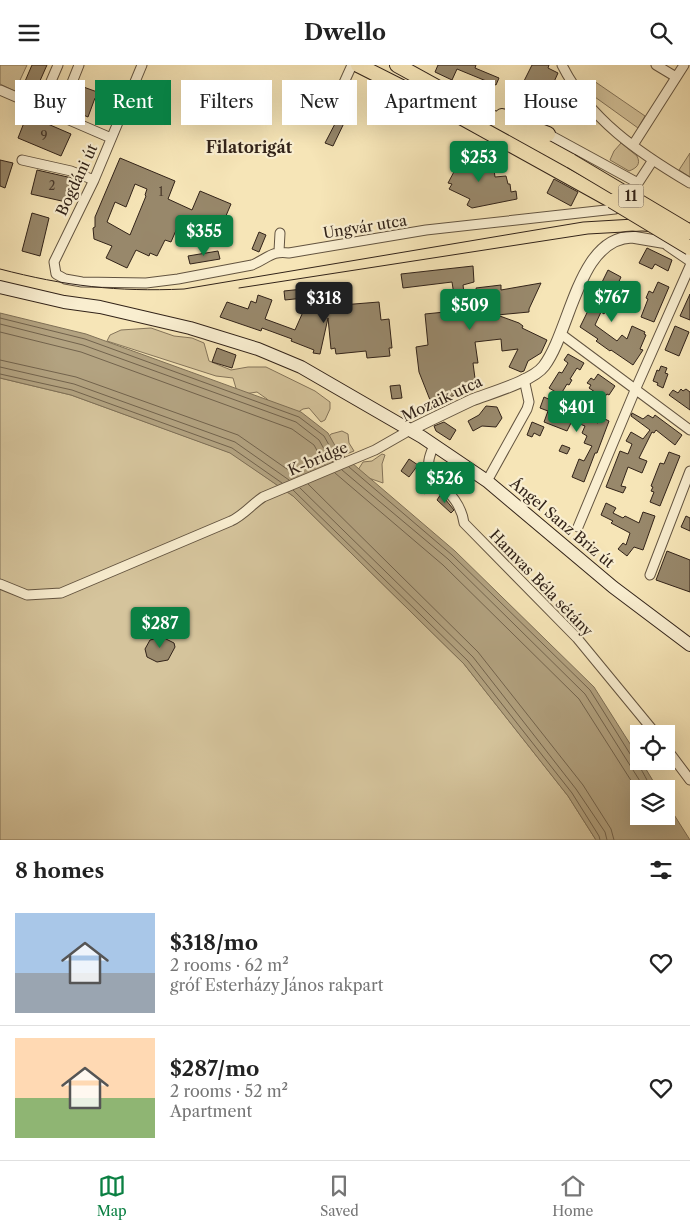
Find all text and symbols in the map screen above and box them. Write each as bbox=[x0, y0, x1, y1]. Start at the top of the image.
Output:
icon: menu bbox=[15, 19, 43, 47]
text: Dwello bbox=[304, 19, 386, 46]
icon: search bbox=[647, 19, 675, 47]
chip: Buy bbox=[15, 80, 85, 125]
chip: Rent bbox=[95, 80, 171, 125]
chip: Filters bbox=[181, 80, 272, 125]
chip: New bbox=[282, 80, 357, 125]
chip: Apartment bbox=[367, 80, 495, 125]
chip: House bbox=[505, 80, 596, 125]
house number: 9 bbox=[40, 128, 48, 143]
district label: Filatorigát bbox=[206, 137, 293, 157]
street label: Bogdáni út bbox=[52, 140, 102, 219]
pin: $253 bbox=[449, 141, 509, 183]
text: $253 bbox=[461, 147, 497, 167]
house number: 2 bbox=[49, 178, 56, 193]
house number: 1 bbox=[158, 184, 164, 199]
road number: 11 bbox=[618, 185, 644, 207]
street label: Ungvár utca bbox=[322, 211, 408, 242]
pin: $355 bbox=[174, 215, 234, 257]
text: $355 bbox=[186, 221, 222, 241]
pin: $318 bbox=[294, 281, 354, 324]
pin: $767 bbox=[582, 281, 642, 323]
text: $767 bbox=[595, 287, 629, 307]
text: $318 bbox=[306, 288, 342, 308]
pin: $509 bbox=[440, 289, 500, 331]
text: $509 bbox=[451, 295, 489, 315]
street label: Mozaik utca bbox=[398, 372, 485, 426]
pin: $401 bbox=[547, 391, 607, 433]
text: $401 bbox=[559, 397, 595, 417]
street label: K-bridge bbox=[285, 437, 351, 480]
pin: $526 bbox=[415, 461, 475, 504]
text: $526 bbox=[427, 468, 463, 488]
street label: Ángel Sanz Briz út bbox=[505, 473, 619, 572]
street label: Hamvas Béla sétány bbox=[486, 525, 598, 640]
pin: $287 bbox=[130, 607, 190, 649]
text: $287 bbox=[142, 613, 178, 633]
map controls bbox=[630, 725, 675, 825]
button: locate bbox=[630, 725, 675, 770]
button: layers bbox=[630, 780, 675, 825]
icon: filters bbox=[647, 856, 675, 884]
text: 8 homes bbox=[15, 858, 104, 883]
text: $318/mo bbox=[170, 930, 258, 955]
icon: home bbox=[55, 933, 115, 993]
icon: heart bbox=[647, 949, 675, 977]
text: 2 rooms · 62 m² bbox=[170, 955, 289, 975]
text: gróf Esterházy János rakpart bbox=[170, 975, 383, 995]
text: $287/mo bbox=[170, 1056, 259, 1081]
icon: home bbox=[55, 1058, 115, 1118]
icon: heart bbox=[647, 1074, 675, 1102]
text: 2 rooms · 52 m² bbox=[170, 1081, 288, 1101]
text: Apartment bbox=[170, 1101, 252, 1121]
tab: Map bbox=[97, 1172, 127, 1220]
tab: Saved bbox=[320, 1172, 359, 1220]
tab: Home bbox=[552, 1172, 593, 1220]

